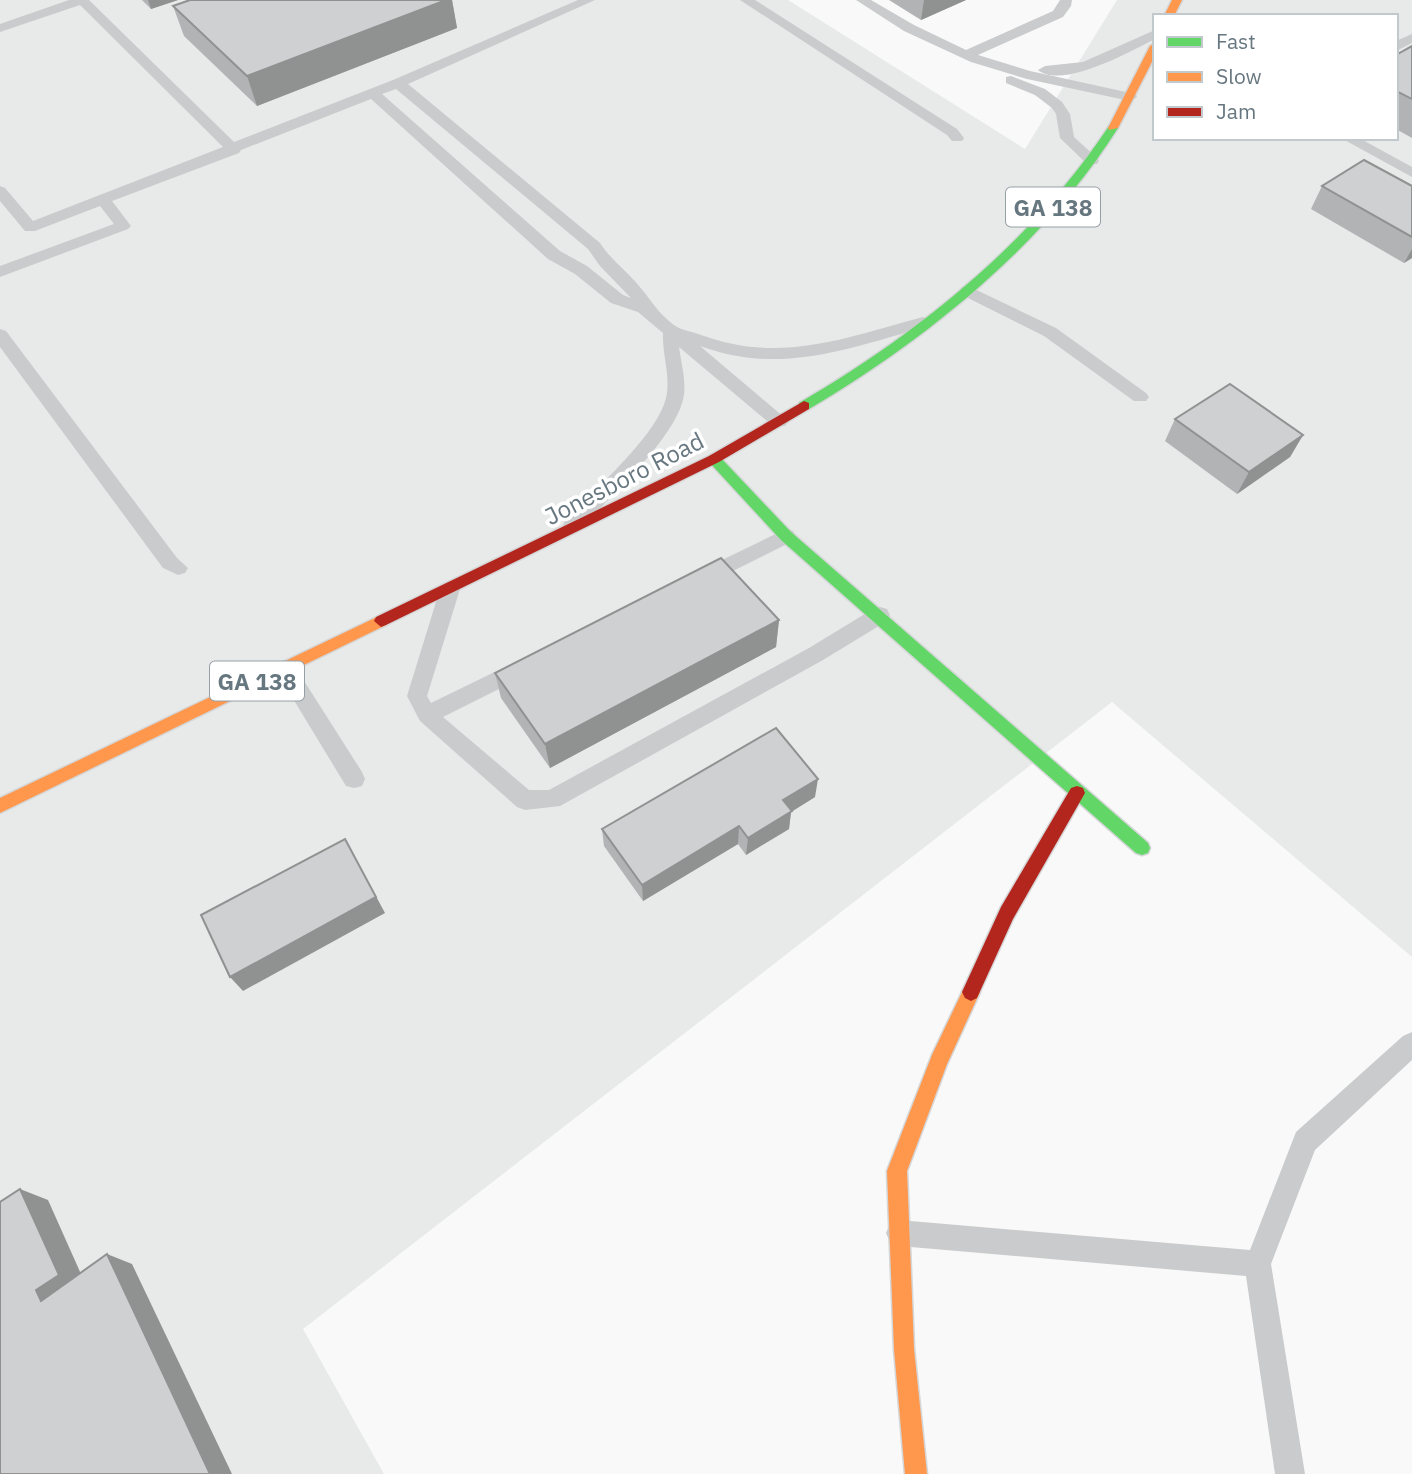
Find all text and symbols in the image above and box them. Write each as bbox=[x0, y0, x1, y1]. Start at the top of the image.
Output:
legend bbox=[1153, 14, 1398, 140]
text: Fast bbox=[1216, 27, 1256, 55]
text: Slow bbox=[1216, 62, 1262, 90]
text: Jam bbox=[1216, 97, 1256, 125]
road number: GA 138 bbox=[1006, 188, 1100, 227]
street label: Jonesboro Road bbox=[539, 424, 709, 532]
road number: GA 138 bbox=[210, 662, 304, 701]

